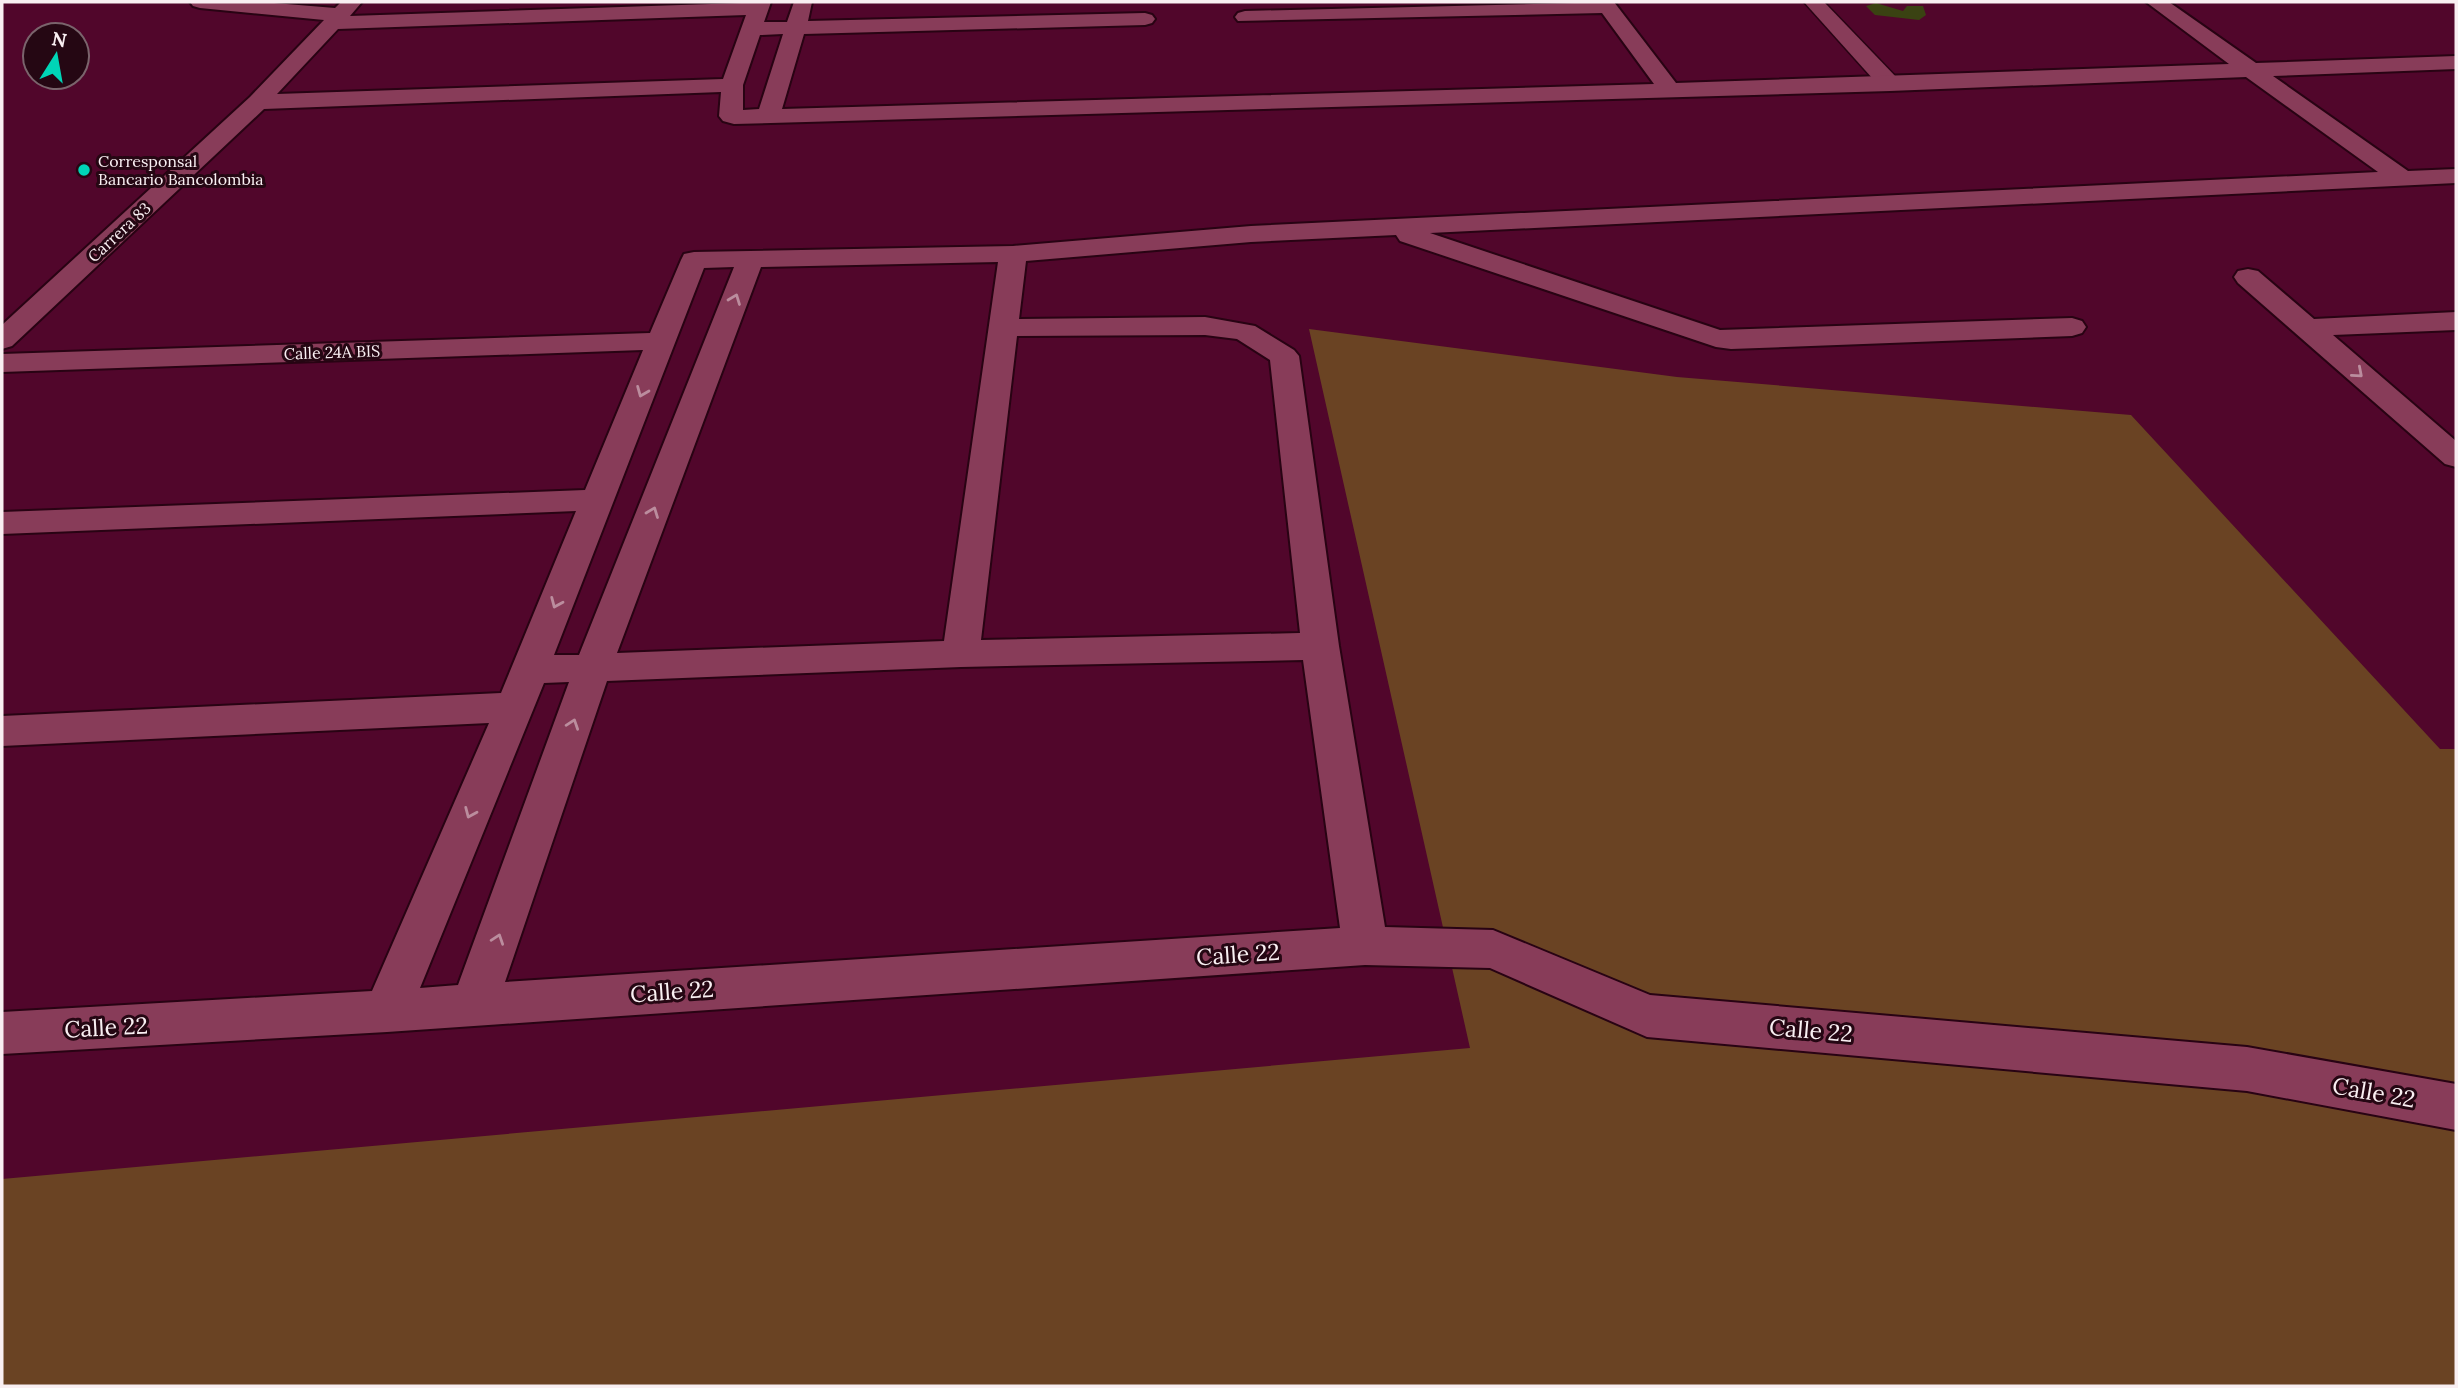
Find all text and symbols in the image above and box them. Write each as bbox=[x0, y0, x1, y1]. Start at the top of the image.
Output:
north arrow bbox=[21, 21, 91, 91]
text: N bbox=[50, 26, 69, 53]
place label: Corresponsal Bancario Bancolombia bbox=[98, 151, 263, 189]
marker: Corresponsal Bancario Bancolombia bbox=[76, 162, 92, 178]
street label: Carrera 83 bbox=[83, 198, 155, 266]
one-way arrow bbox=[727, 294, 741, 306]
street label: Calle 24A BIS bbox=[283, 340, 381, 364]
one-way arrow bbox=[2350, 365, 2363, 377]
one-way arrow bbox=[636, 385, 650, 398]
one-way arrow bbox=[645, 506, 659, 518]
one-way arrow bbox=[550, 595, 564, 608]
one-way arrow bbox=[565, 719, 579, 731]
one-way arrow bbox=[464, 806, 478, 819]
one-way arrow bbox=[490, 934, 504, 946]
street label: Calle 22 bbox=[1195, 937, 1281, 971]
street label: Calle 22 bbox=[629, 974, 715, 1008]
street label: Calle 22 bbox=[63, 1010, 149, 1044]
street label: Calle 22 bbox=[1768, 1012, 1854, 1048]
street label: Calle 22 bbox=[2330, 1070, 2418, 1114]

